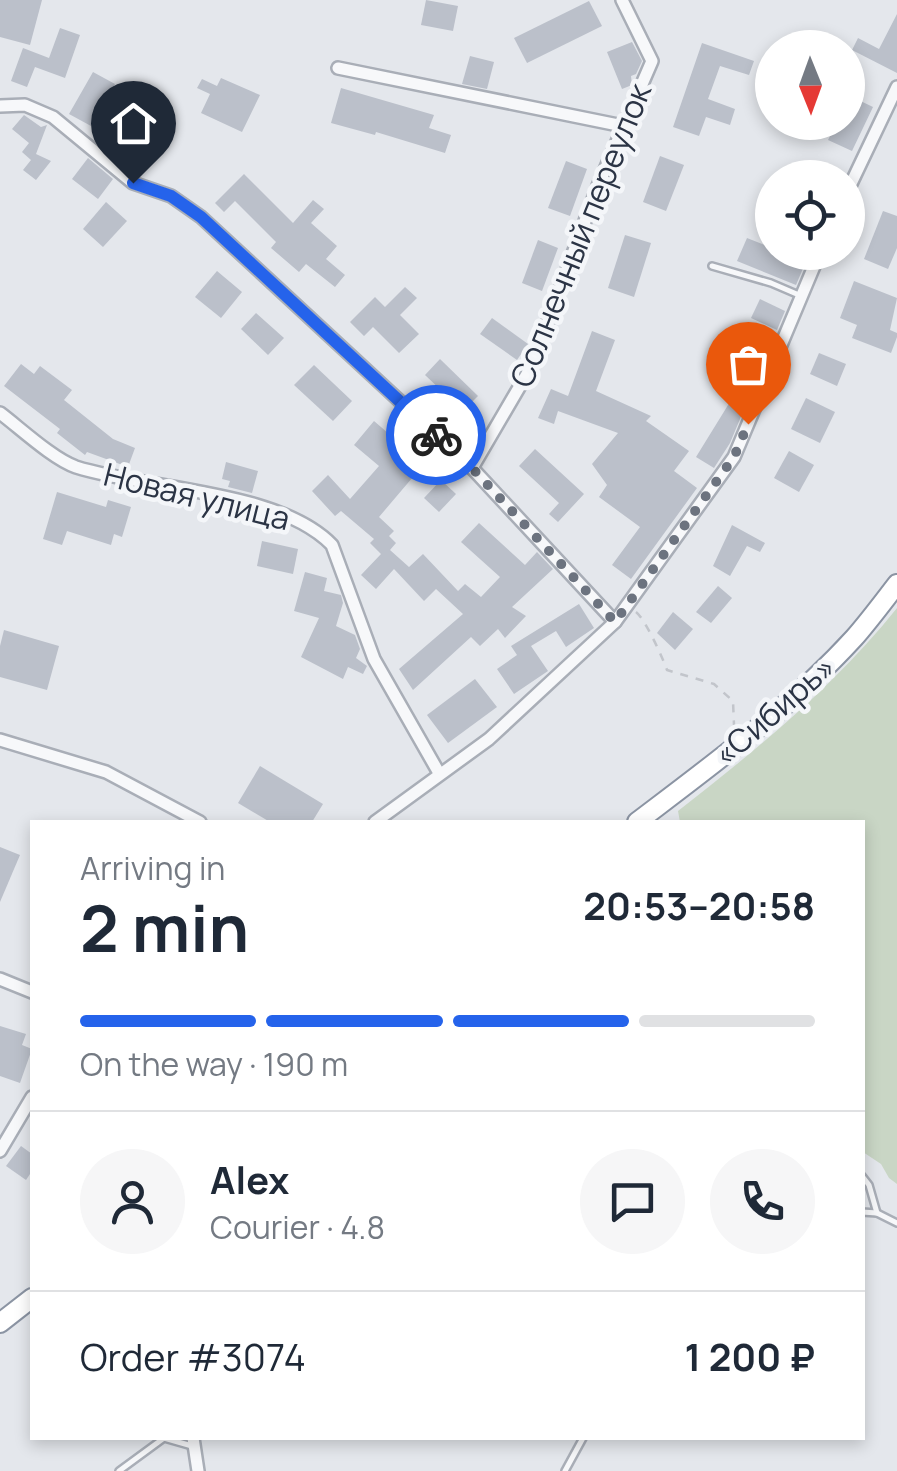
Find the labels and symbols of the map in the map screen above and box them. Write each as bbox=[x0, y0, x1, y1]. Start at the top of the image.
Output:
north arrow bbox=[755, 30, 865, 140]
street label: Солнечный переулок bbox=[499, 76, 661, 393]
pin bbox=[91, 81, 176, 184]
pin bbox=[706, 322, 791, 425]
courier bbox=[386, 385, 486, 485]
street label: Новая улица bbox=[99, 452, 295, 540]
street label: «Сибирь» bbox=[704, 645, 844, 775]

